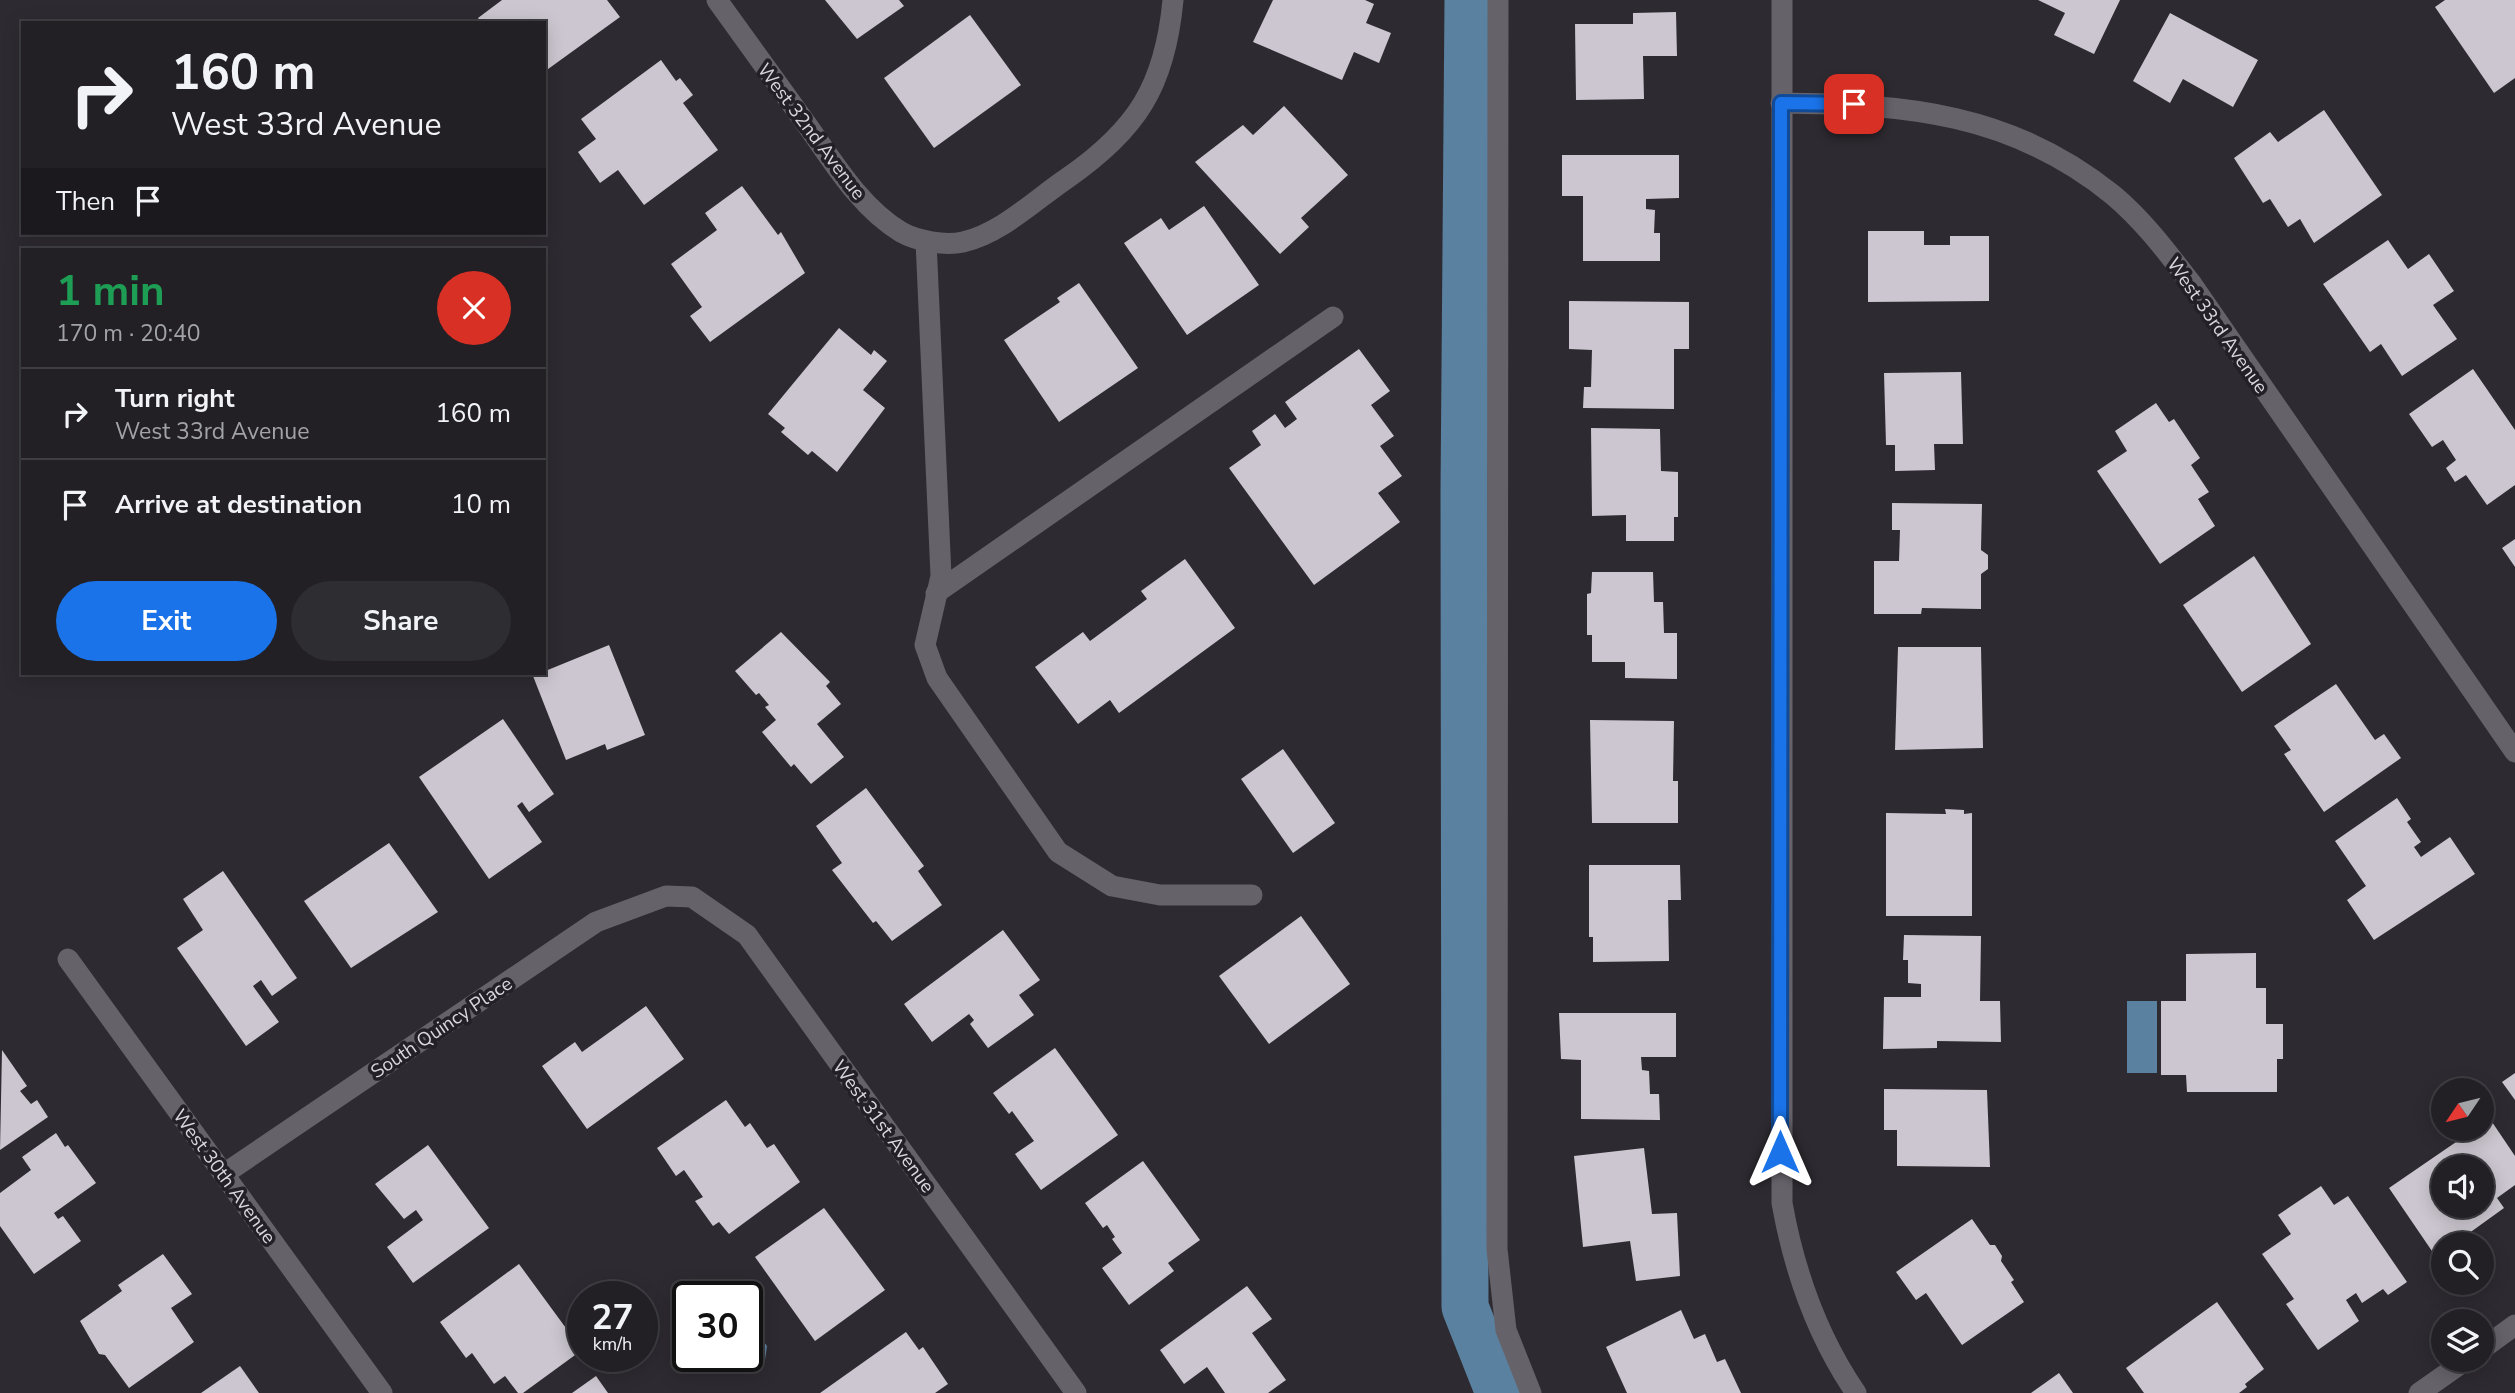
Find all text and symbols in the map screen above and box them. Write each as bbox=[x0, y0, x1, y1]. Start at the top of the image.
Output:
text: 160 m bbox=[171, 39, 315, 106]
icon: right bbox=[56, 49, 147, 140]
street label: West 32nd Avenue bbox=[751, 58, 871, 205]
pin bbox=[1824, 74, 1884, 134]
icon: arrive bbox=[1835, 85, 1873, 123]
text: West 33rd Avenue bbox=[171, 103, 441, 146]
icon: arrive bbox=[129, 182, 167, 220]
text: Then bbox=[56, 184, 115, 219]
street label: West 33rd Avenue bbox=[2160, 252, 2274, 399]
text: 1 min bbox=[56, 263, 165, 320]
button: close bbox=[437, 271, 511, 345]
text: 170 m · 20:40 bbox=[56, 318, 201, 349]
text: Turn right bbox=[115, 381, 234, 416]
icon: right bbox=[56, 395, 94, 433]
text: 160 m bbox=[435, 396, 511, 431]
text: West 33rd Avenue bbox=[115, 416, 309, 447]
icon: arrive bbox=[56, 486, 94, 524]
text: Arrive at destination bbox=[115, 487, 362, 522]
text: 10 m bbox=[451, 487, 511, 522]
button: Exit bbox=[56, 581, 277, 661]
button: Share bbox=[291, 581, 511, 661]
street label: South Quincy Place bbox=[366, 971, 517, 1085]
street label: West 31st Avenue bbox=[826, 1055, 940, 1198]
north arrow bbox=[2431, 1078, 2494, 1141]
map controls bbox=[2431, 1078, 2494, 1372]
street label: West 30th Avenue bbox=[167, 1104, 282, 1249]
position arrow bbox=[1743, 1115, 1817, 1189]
button: sound bbox=[2431, 1155, 2494, 1218]
button: search bbox=[2431, 1232, 2494, 1295]
speed limit sign: 30 bbox=[672, 1281, 763, 1372]
text: 27 bbox=[591, 1294, 634, 1341]
button: layers bbox=[2431, 1309, 2494, 1372]
text: km/h bbox=[593, 1332, 632, 1356]

